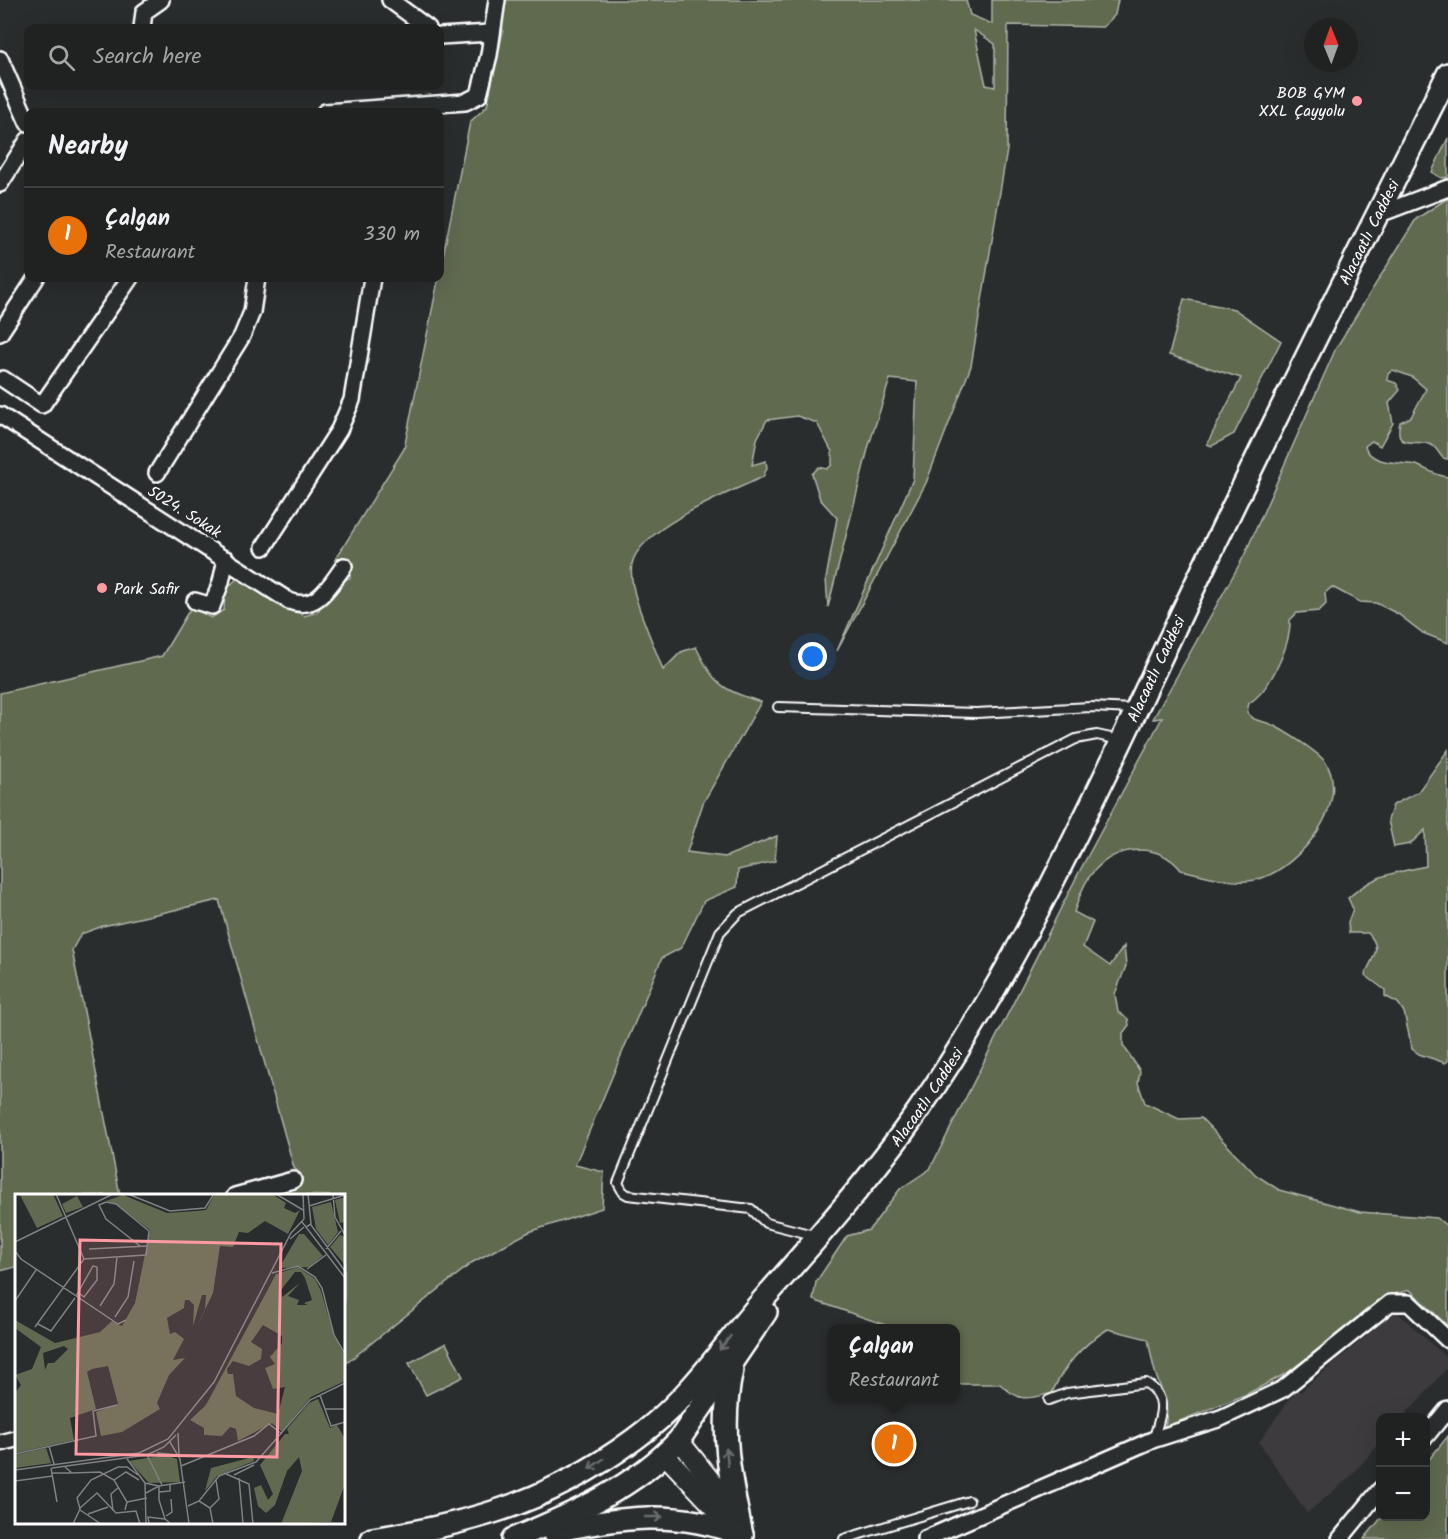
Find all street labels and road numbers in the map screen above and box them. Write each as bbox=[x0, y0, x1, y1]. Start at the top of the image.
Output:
street label: Alacaatlı Caddesi bbox=[1333, 175, 1407, 290]
street label: 5024. Sokak bbox=[142, 480, 227, 545]
street label: Alacaatlı Caddesi bbox=[1121, 611, 1193, 727]
street label: Alacaatlı Caddesi bbox=[885, 1042, 971, 1152]

